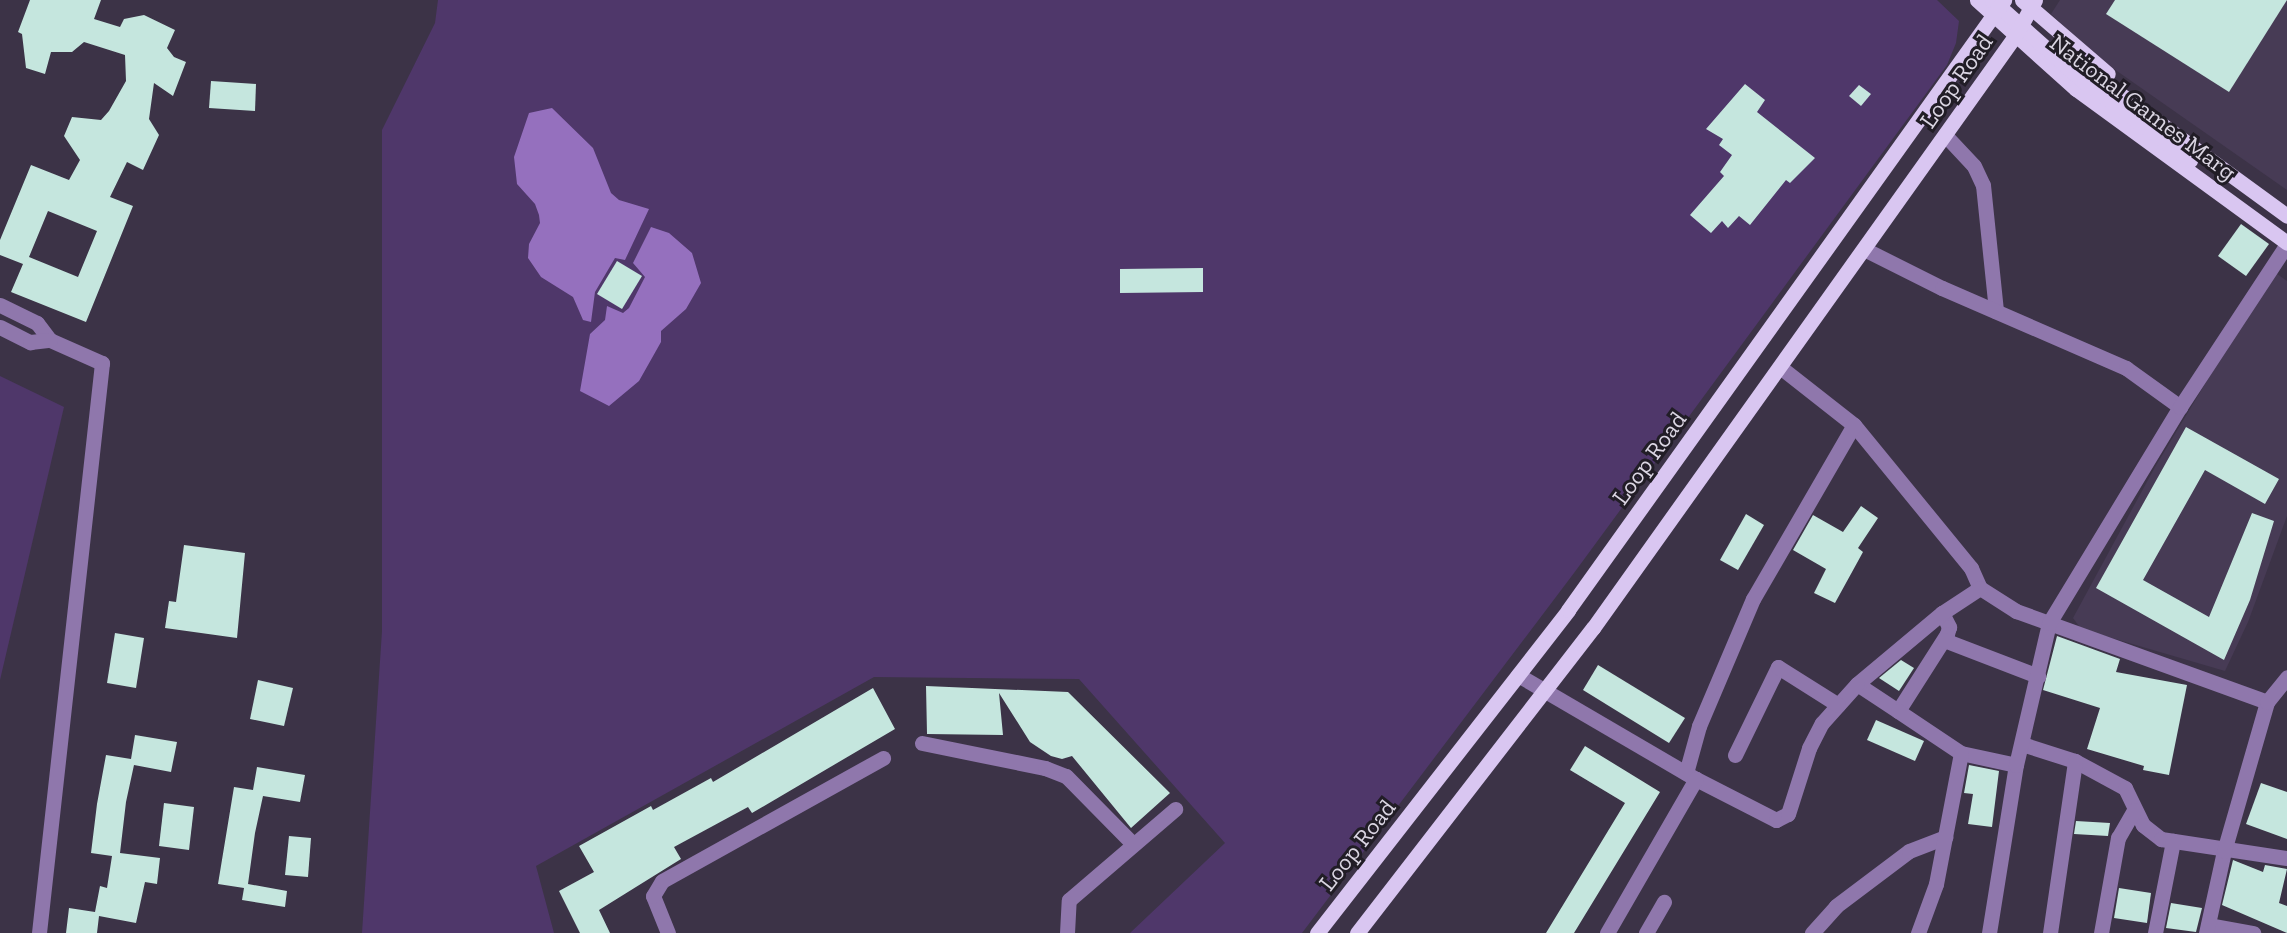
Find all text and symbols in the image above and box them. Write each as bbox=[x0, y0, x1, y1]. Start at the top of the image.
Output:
street label: National Games Marg bbox=[2044, 28, 2242, 186]
street label: Loop Road bbox=[1913, 29, 1999, 133]
street label: Loop Road bbox=[1606, 406, 1692, 510]
street label: Loop Road bbox=[1312, 794, 1402, 896]

